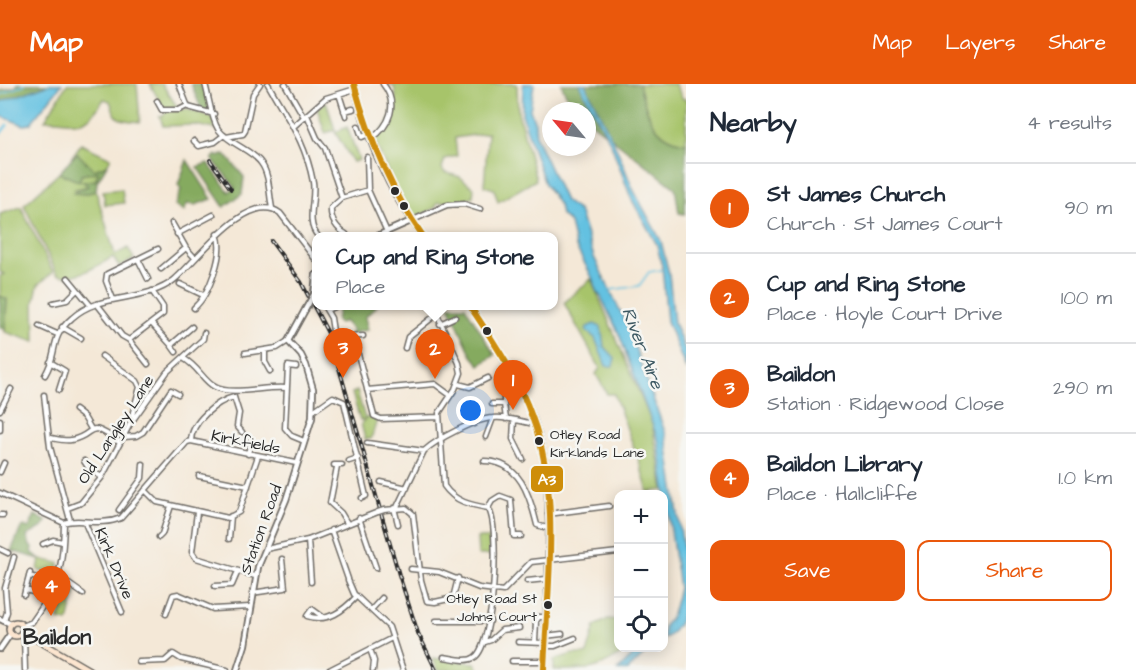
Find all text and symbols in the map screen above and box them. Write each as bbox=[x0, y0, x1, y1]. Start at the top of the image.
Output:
text: Map bbox=[30, 23, 83, 62]
text: Map bbox=[872, 28, 912, 57]
text: Layers bbox=[945, 28, 1015, 57]
text: Share bbox=[1048, 28, 1106, 57]
north arrow bbox=[542, 102, 596, 156]
text: Nearby bbox=[710, 105, 797, 141]
text: 4 results bbox=[1027, 109, 1112, 137]
text: St James Church bbox=[767, 179, 945, 210]
unlabelled marker bbox=[389, 185, 401, 197]
text: 1 bbox=[728, 194, 731, 222]
text: 90 m bbox=[1064, 194, 1112, 222]
unlabelled marker bbox=[398, 200, 410, 212]
text: Church · St James Court bbox=[767, 210, 1002, 238]
popup bbox=[312, 232, 558, 310]
text: Cup and Ring Stone bbox=[336, 242, 534, 273]
text: Cup and Ring Stone bbox=[767, 269, 966, 300]
text: Place bbox=[336, 273, 385, 301]
text: 2 bbox=[724, 284, 735, 312]
text: 100 m bbox=[1061, 284, 1112, 312]
text: Place · Hoyle Court Drive bbox=[767, 300, 1003, 328]
water label: River Aire bbox=[616, 304, 670, 394]
unlabelled marker bbox=[481, 325, 493, 337]
pin: 3 bbox=[324, 328, 362, 378]
pin: 2 bbox=[416, 330, 454, 379]
text: Baildon bbox=[767, 359, 835, 390]
pin: 1 bbox=[494, 360, 532, 410]
street label: Old Langley Lane bbox=[72, 371, 160, 489]
text: 3 bbox=[724, 374, 735, 402]
text: 290 m bbox=[1053, 374, 1112, 402]
text: Station · Ridgewood Close bbox=[767, 390, 1004, 418]
your location bbox=[456, 396, 485, 425]
street label: Kirkfields bbox=[209, 424, 282, 459]
place label: Otley Road Kirklands Lane bbox=[550, 425, 645, 463]
marker: Otley Road Kirklands Lane bbox=[533, 435, 545, 447]
text: Baildon Library bbox=[767, 449, 923, 480]
text: 4 bbox=[723, 464, 736, 492]
text: 1.0 km bbox=[1058, 464, 1112, 492]
line badge: A3 bbox=[530, 465, 564, 493]
text: A3 bbox=[538, 469, 557, 491]
text: Place · Hallcliffe bbox=[767, 480, 917, 508]
street label: Station Road bbox=[235, 481, 287, 577]
map controls bbox=[614, 490, 668, 652]
button: + bbox=[614, 490, 668, 544]
street label: Kirk Drive bbox=[89, 524, 139, 603]
button: Save bbox=[710, 540, 905, 601]
button: Share bbox=[917, 540, 1112, 601]
button: − bbox=[614, 544, 668, 598]
pin: 4 bbox=[32, 566, 70, 616]
place label: Otley Road St Johns Court bbox=[446, 589, 537, 627]
button: locate bbox=[614, 598, 668, 652]
marker: Otley Road St Johns Court bbox=[542, 599, 554, 611]
district label: Baildon bbox=[23, 622, 91, 653]

